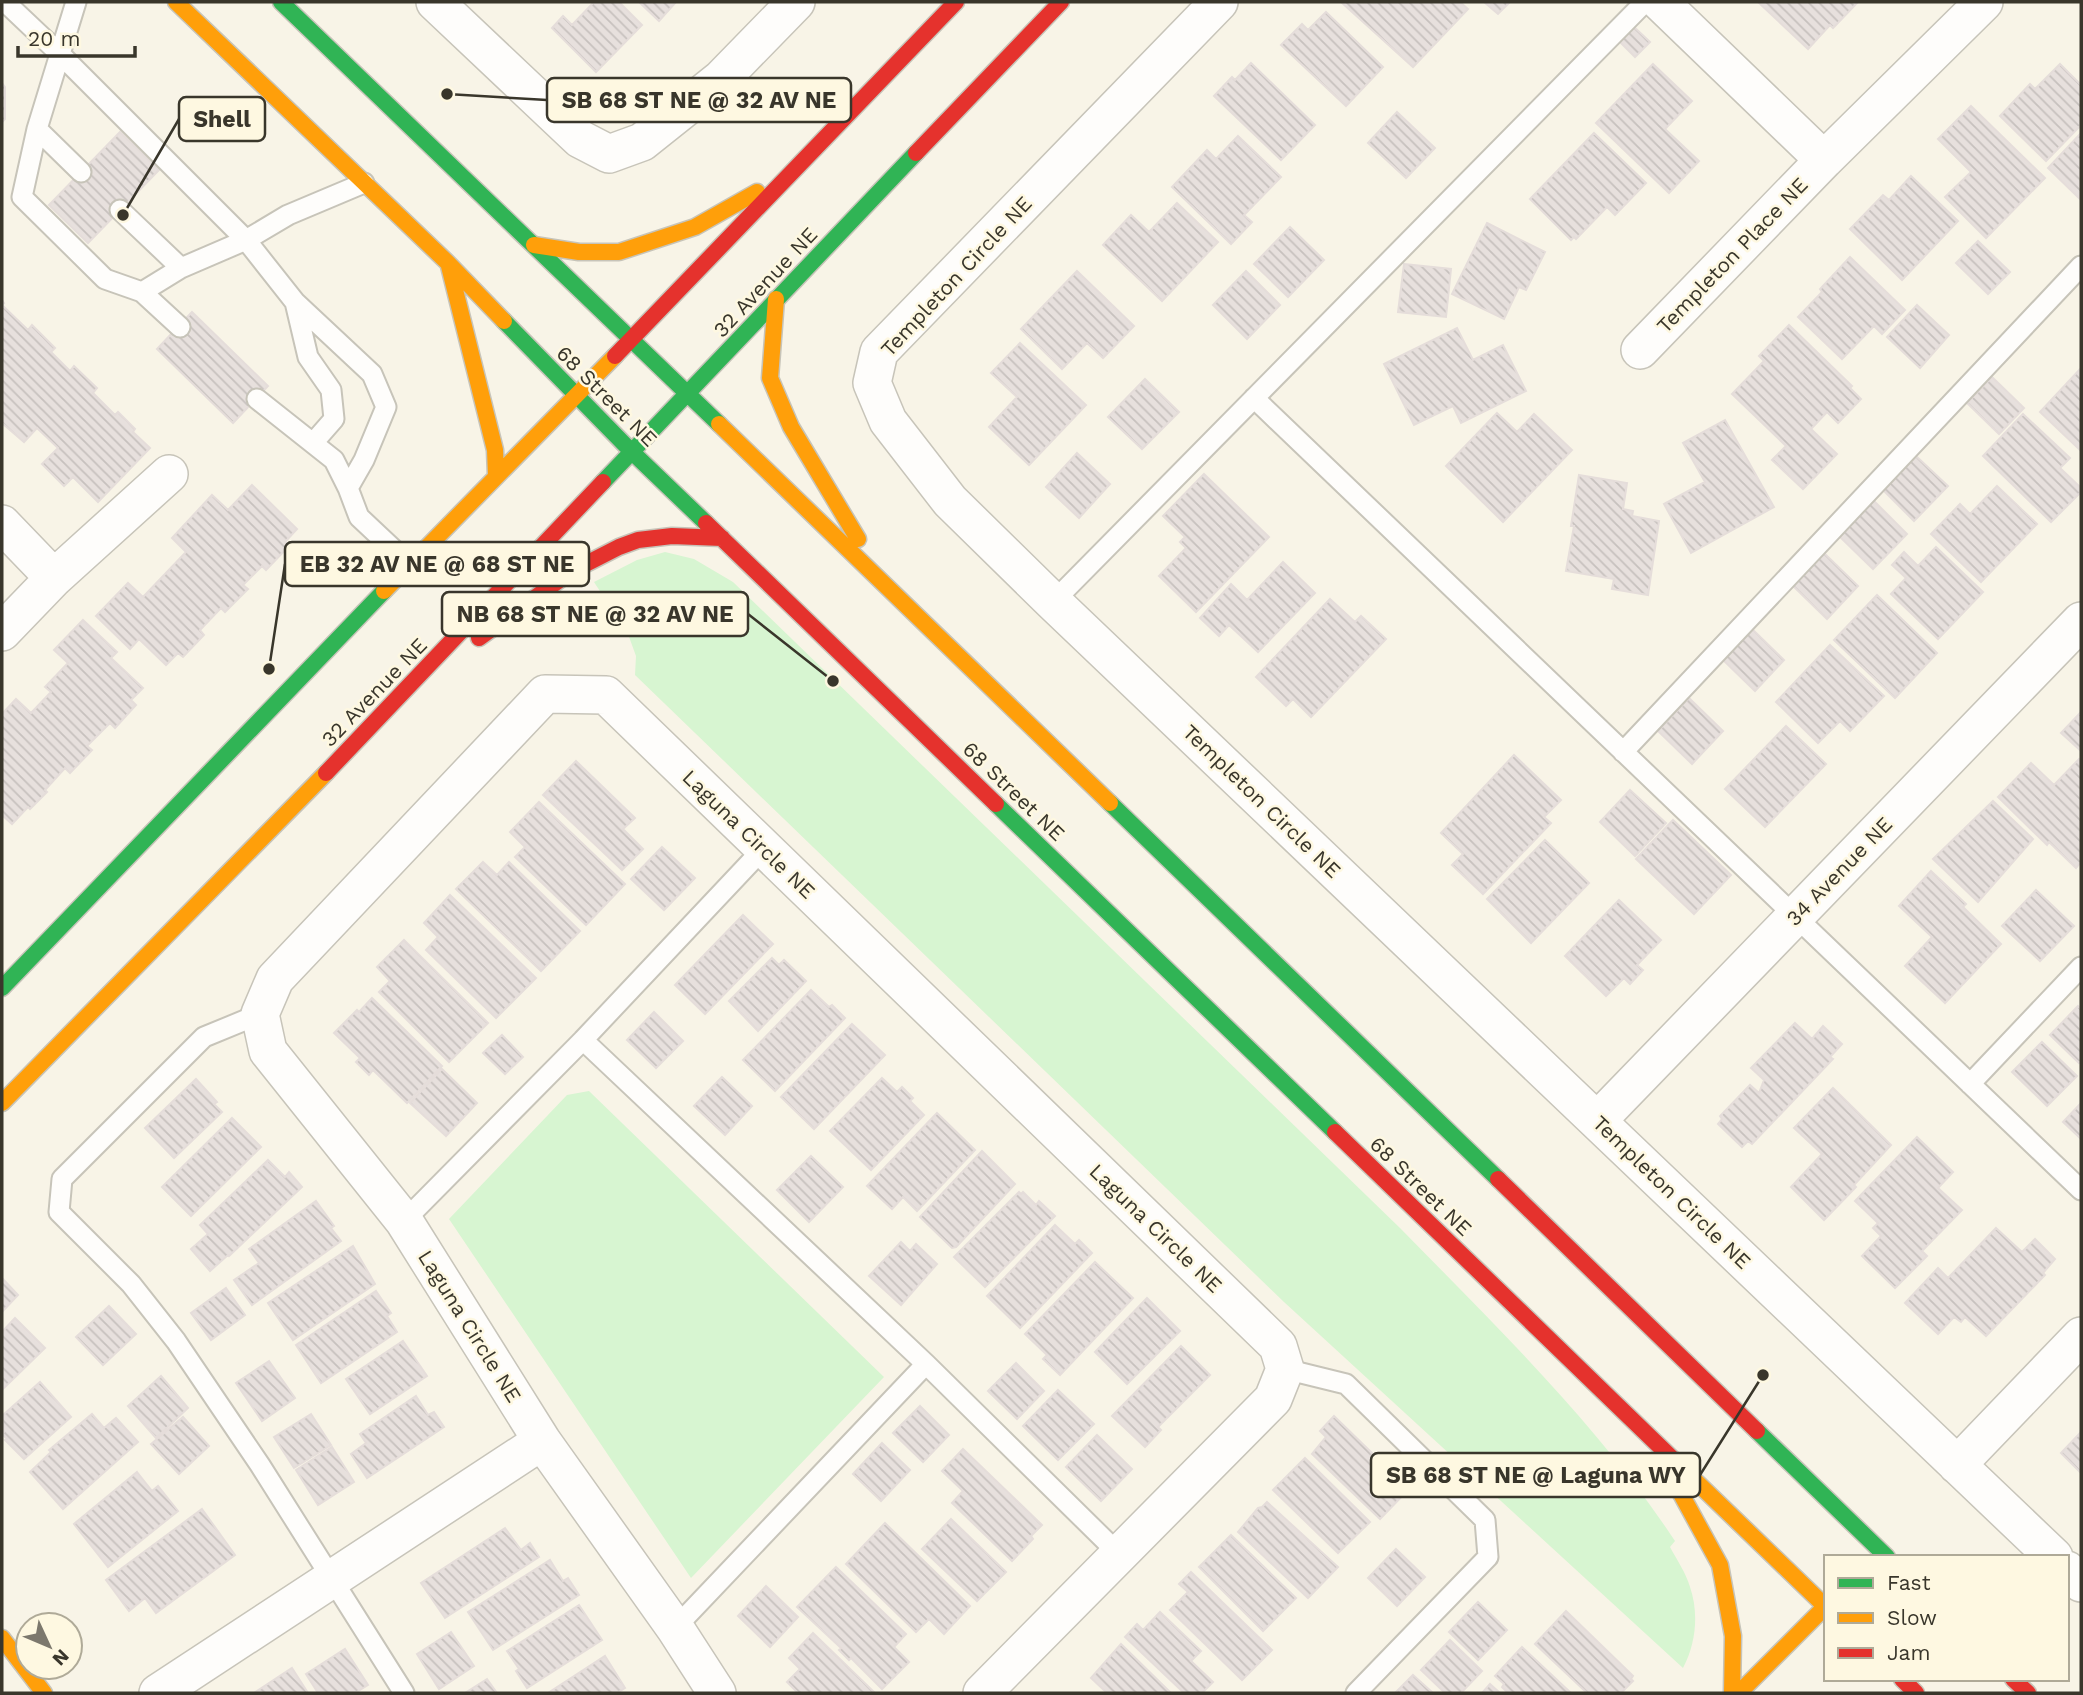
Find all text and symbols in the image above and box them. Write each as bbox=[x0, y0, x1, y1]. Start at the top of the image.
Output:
scale bar bbox=[18, 14, 135, 58]
text: 20 m bbox=[28, 26, 80, 51]
callout: SB 68 ST NE @ 32 AV NE bbox=[547, 78, 851, 122]
text: SB 68 ST NE @ 32 AV NE bbox=[562, 87, 836, 114]
callout: Shell bbox=[179, 97, 265, 141]
text: Shell bbox=[193, 106, 251, 133]
street label: Templeton Place NE bbox=[1651, 172, 1813, 338]
street label: Templeton Circle NE bbox=[875, 191, 1037, 361]
street label: 32 Avenue NE bbox=[708, 222, 822, 342]
street label: 68 Street NE bbox=[551, 340, 663, 452]
callout: EB 32 AV NE @ 68 ST NE bbox=[285, 542, 589, 586]
text: EB 32 AV NE @ 68 ST NE bbox=[300, 551, 574, 578]
callout: NB 68 ST NE @ 32 AV NE bbox=[442, 592, 748, 636]
text: NB 68 ST NE @ 32 AV NE bbox=[457, 601, 733, 628]
street label: 32 Avenue NE bbox=[316, 633, 432, 751]
street label: Templeton Circle NE bbox=[1178, 719, 1346, 883]
street label: 68 Street NE bbox=[958, 736, 1070, 846]
street label: Laguna Circle NE bbox=[678, 764, 820, 904]
street label: 34 Avenue NE bbox=[1781, 811, 1897, 931]
street label: Templeton Circle NE bbox=[1588, 1110, 1756, 1274]
street label: 68 Street NE bbox=[1365, 1131, 1477, 1241]
street label: Laguna Circle NE bbox=[1085, 1158, 1227, 1298]
street label: Laguna Circle NE bbox=[413, 1245, 527, 1407]
callout: SB 68 ST NE @ Laguna WY bbox=[1371, 1453, 1700, 1497]
text: SB 68 ST NE @ Laguna WY bbox=[1386, 1462, 1686, 1489]
legend bbox=[1824, 1555, 2069, 1681]
text: Fast bbox=[1887, 1570, 1931, 1595]
text: Slow bbox=[1887, 1605, 1937, 1630]
north arrow bbox=[14, 1611, 84, 1681]
text: Jam bbox=[1887, 1640, 1930, 1665]
text: N bbox=[48, 1644, 74, 1671]

